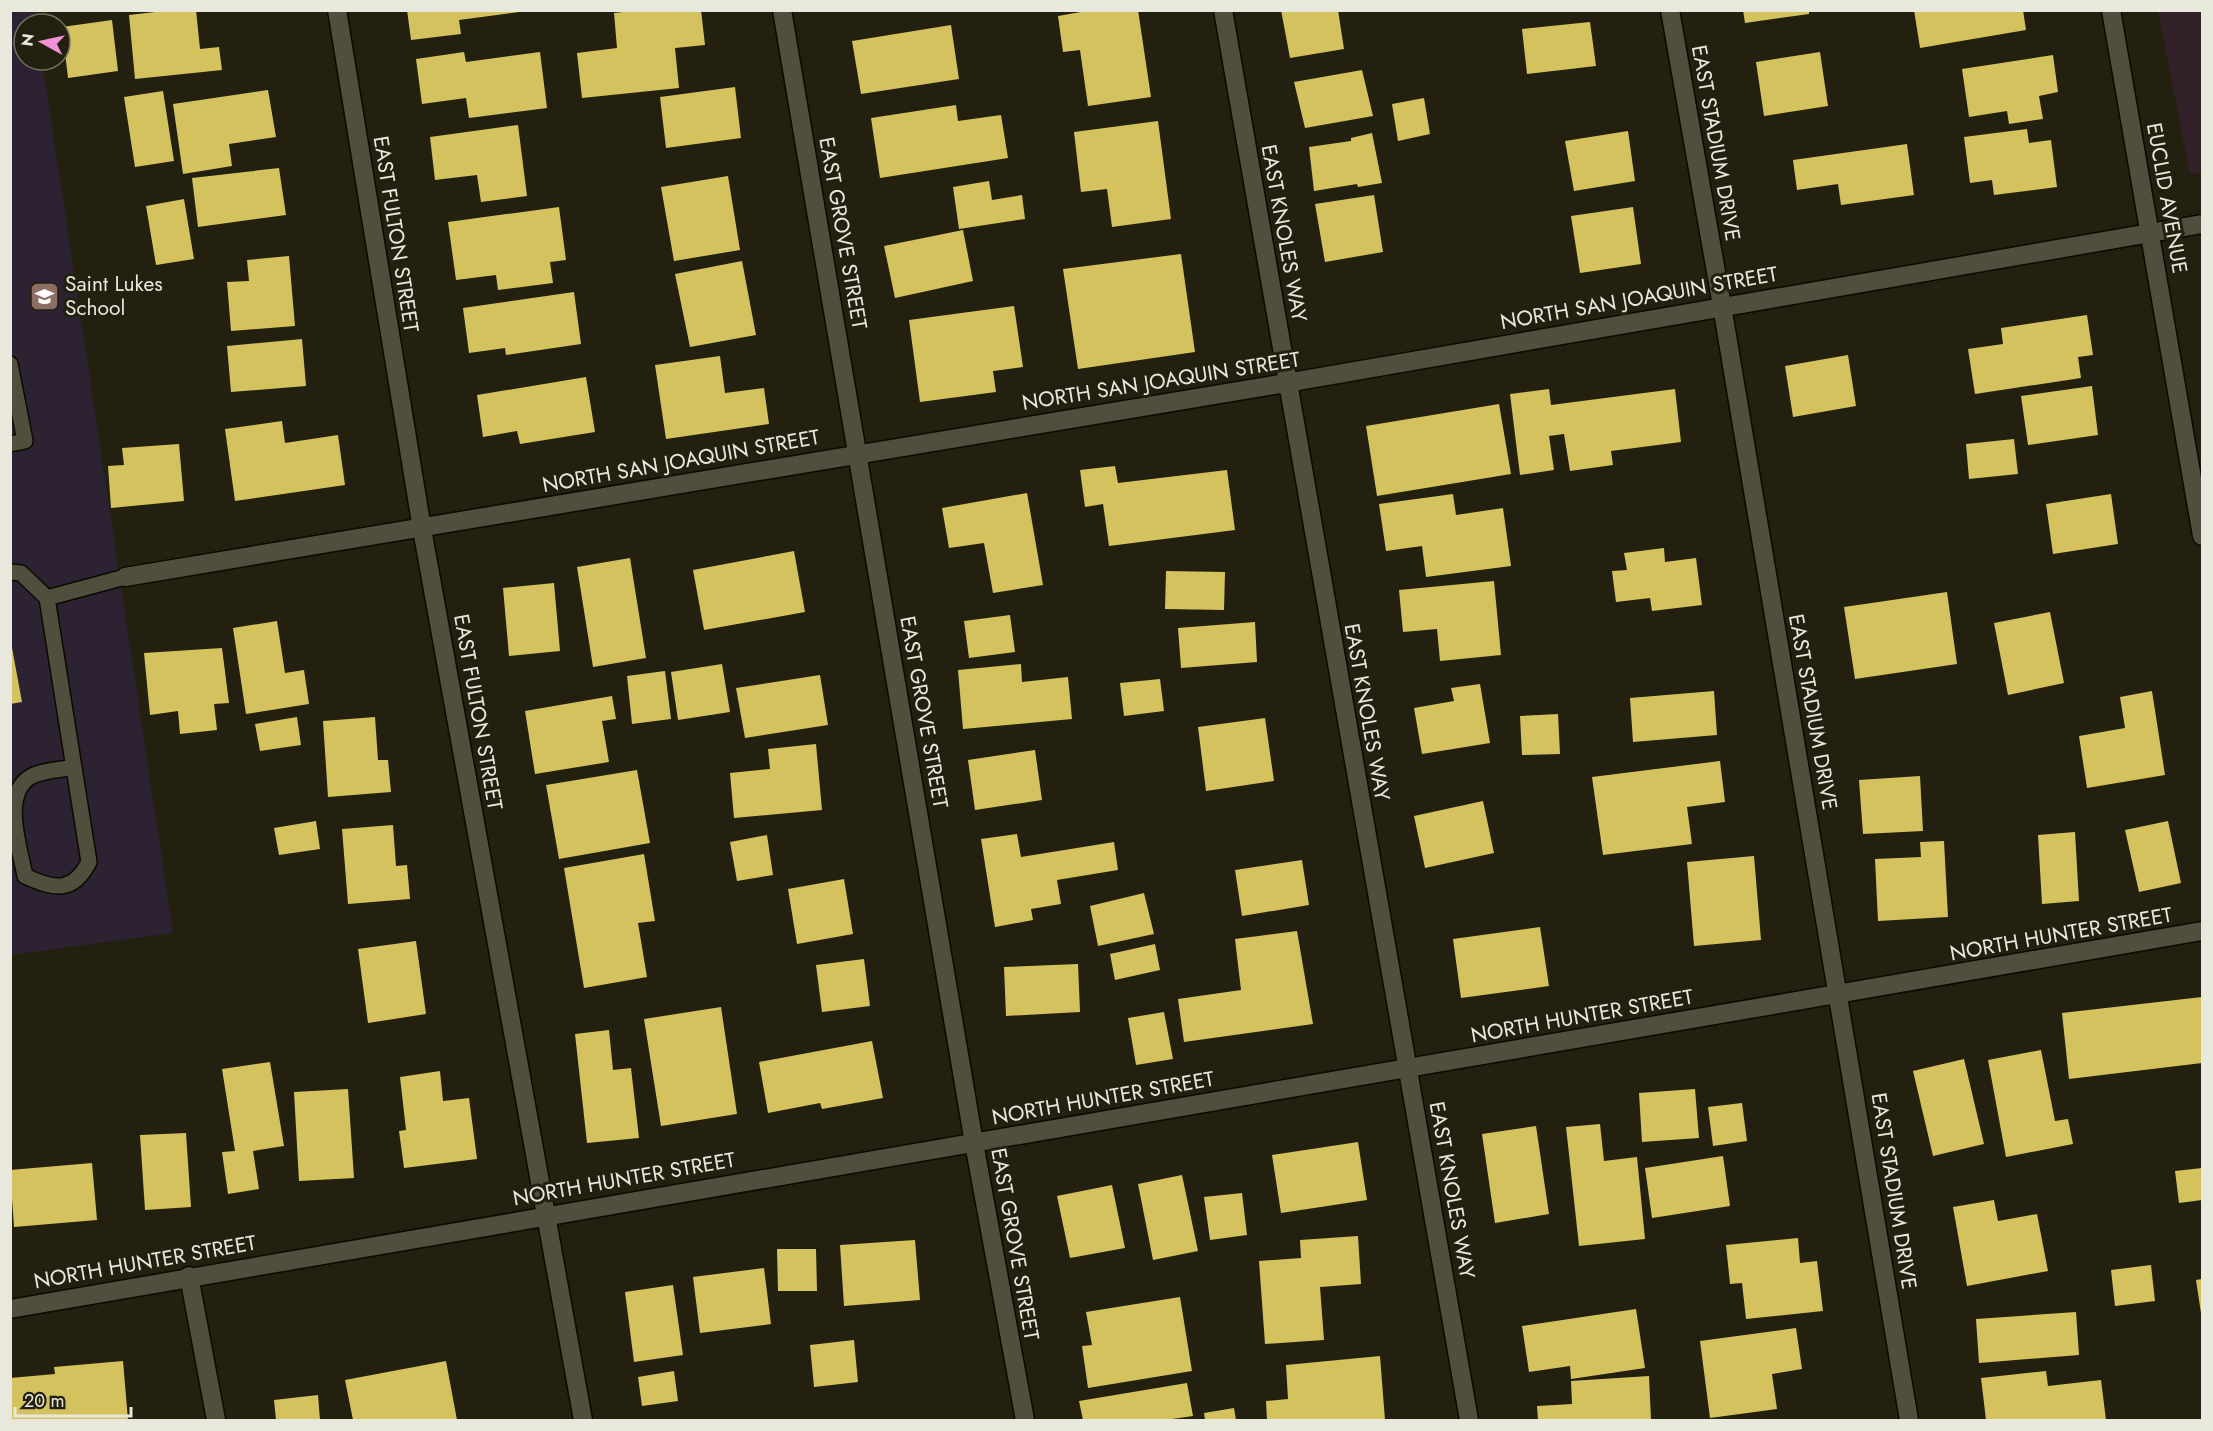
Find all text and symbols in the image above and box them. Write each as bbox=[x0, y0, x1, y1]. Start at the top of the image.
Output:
north arrow bbox=[12, 12, 72, 72]
text: N bbox=[15, 32, 40, 48]
street label: EAST STADIUM DRIVE bbox=[1684, 43, 1748, 243]
street label: EUCLID AVENUE bbox=[2139, 120, 2195, 276]
street label: EAST FULTON STREET bbox=[366, 134, 426, 335]
street label: EAST GROVE STREET bbox=[811, 135, 875, 332]
street label: EAST KNOLES WAY bbox=[1254, 142, 1314, 324]
street label: NORTH SAN JOAQUIN STREET bbox=[1498, 259, 1780, 337]
place label: Saint Lukes School bbox=[65, 269, 163, 323]
school or university icon: Saint Lukes School bbox=[28, 280, 60, 312]
street label: NORTH SAN JOAQUIN STREET bbox=[1020, 344, 1302, 418]
street label: NORTH SAN JOAQUIN STREET bbox=[540, 422, 822, 500]
street label: EAST FULTON STREET bbox=[446, 612, 510, 813]
street label: EAST STADIUM DRIVE bbox=[1781, 612, 1845, 812]
street label: EAST GROVE STREET bbox=[892, 614, 956, 811]
street label: EAST KNOLES WAY bbox=[1337, 621, 1397, 803]
street label: NORTH HUNTER STREET bbox=[1947, 900, 2175, 968]
street label: NORTH HUNTER STREET bbox=[1468, 982, 1696, 1050]
street label: NORTH HUNTER STREET bbox=[989, 1064, 1217, 1132]
street label: EAST STADIUM DRIVE bbox=[1864, 1091, 1924, 1291]
street label: EAST KNOLES WAY bbox=[1422, 1099, 1482, 1281]
street label: NORTH HUNTER STREET bbox=[510, 1145, 738, 1213]
street label: EAST GROVE STREET bbox=[983, 1146, 1047, 1343]
street label: NORTH HUNTER STREET bbox=[31, 1228, 259, 1296]
scale bar bbox=[15, 1380, 130, 1418]
text: 20 m bbox=[24, 1388, 64, 1414]

